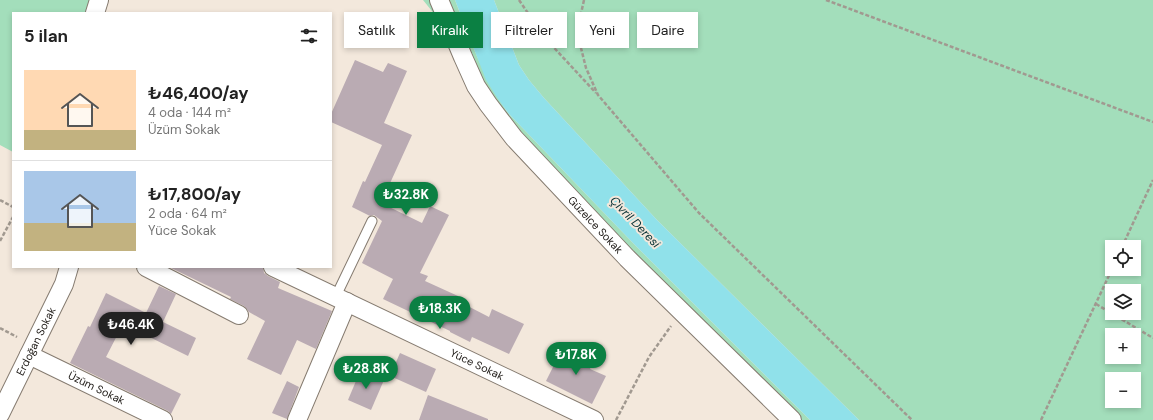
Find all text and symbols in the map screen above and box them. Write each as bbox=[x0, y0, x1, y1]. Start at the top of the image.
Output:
chip: Satılık bbox=[344, 12, 409, 48]
chip: Kiralık bbox=[417, 12, 483, 48]
chip: Filtreler bbox=[491, 12, 567, 48]
chip: Yeni bbox=[575, 12, 629, 48]
chip: Daire bbox=[637, 12, 698, 48]
text: 5 ilan bbox=[24, 25, 68, 47]
icon: filters bbox=[298, 25, 320, 47]
text: ₺46,400/ay bbox=[148, 82, 249, 104]
icon: home bbox=[56, 86, 104, 134]
text: 4 oda · 144 m² bbox=[148, 104, 231, 121]
text: Üzüm Sokak bbox=[148, 121, 220, 138]
pin: ₺32.8K bbox=[373, 182, 439, 216]
text: ₺17,800/ay bbox=[148, 183, 241, 205]
text: ₺32.8K bbox=[383, 186, 429, 203]
icon: home bbox=[56, 187, 104, 235]
street label: Güzelce Sokak bbox=[565, 193, 626, 257]
water label: Çivril Deresi bbox=[606, 193, 664, 252]
text: 2 oda · 64 m² bbox=[148, 205, 227, 222]
text: Yüce Sokak bbox=[148, 222, 216, 239]
map controls bbox=[1105, 240, 1141, 408]
button: locate bbox=[1105, 240, 1141, 276]
button: layers bbox=[1105, 284, 1141, 320]
pin: ₺18.3K bbox=[407, 296, 473, 330]
text: ₺18.3K bbox=[418, 300, 462, 317]
street label: Erdoğan Sokak bbox=[13, 304, 59, 378]
pin: ₺46.4K bbox=[98, 312, 164, 346]
text: ₺46.4K bbox=[107, 316, 155, 333]
button: + bbox=[1105, 328, 1141, 364]
pin: ₺17.8K bbox=[543, 342, 609, 376]
street label: Yüce Sokak bbox=[448, 345, 507, 383]
text: ₺17.8K bbox=[555, 346, 597, 363]
pin: ₺28.8K bbox=[333, 356, 399, 390]
text: ₺28.8K bbox=[343, 360, 389, 377]
street label: Üzüm Sokak bbox=[66, 368, 128, 408]
button: − bbox=[1105, 372, 1141, 408]

